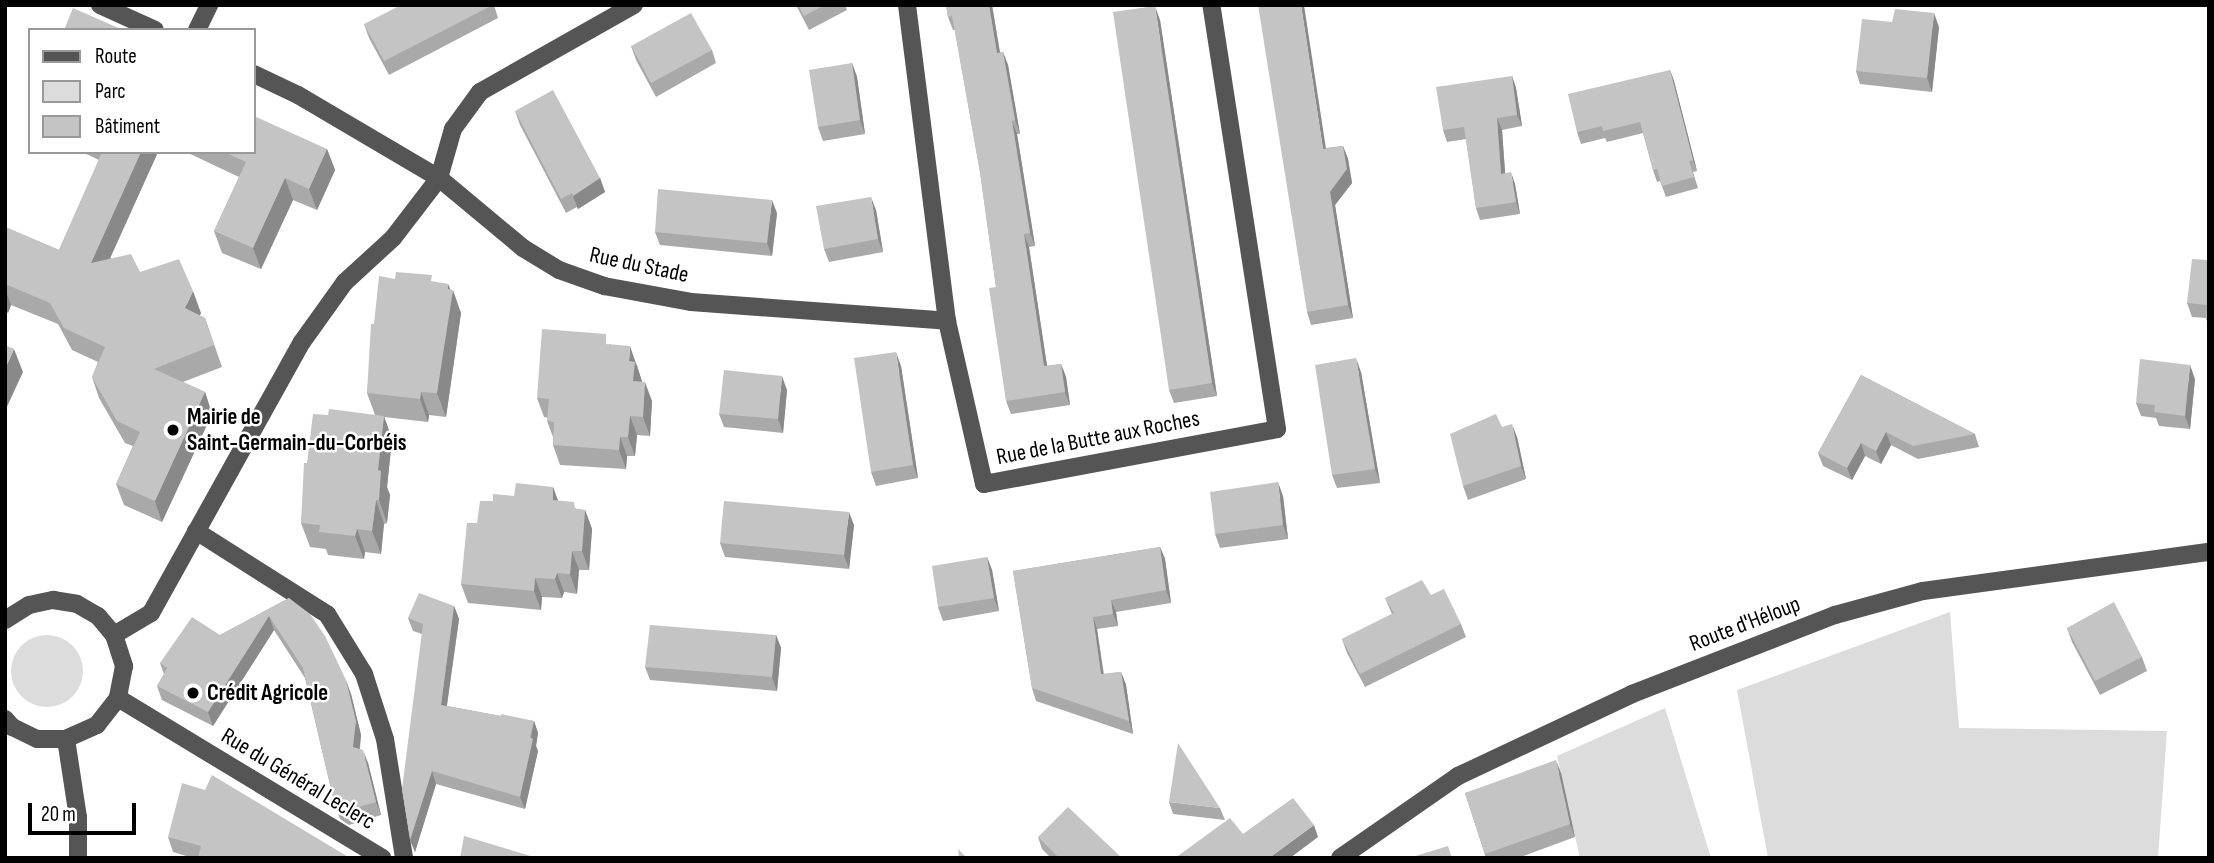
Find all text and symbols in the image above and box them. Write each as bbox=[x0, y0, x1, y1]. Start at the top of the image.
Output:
legend bbox=[28, 28, 256, 154]
text: Route bbox=[95, 44, 137, 69]
text: Parc bbox=[95, 79, 126, 104]
text: Bâtiment bbox=[95, 114, 160, 139]
street label: Rue du Stade bbox=[587, 241, 691, 289]
place label: Mairie de Saint-Germain-du-Corbéis bbox=[187, 403, 407, 457]
street label: Rue de la Butte aux Roches bbox=[994, 405, 1202, 471]
marker: Mairie de Saint-Germain-du-Corbéis bbox=[165, 422, 181, 438]
street label: Route d'Héloup bbox=[1686, 590, 1804, 658]
place label: Crédit Agricole bbox=[207, 679, 328, 707]
marker: Crédit Agricole bbox=[185, 685, 201, 701]
street label: Rue du Général Leclerc bbox=[216, 722, 380, 836]
scale bar bbox=[32, 790, 140, 834]
text: 20 m bbox=[41, 802, 76, 827]

